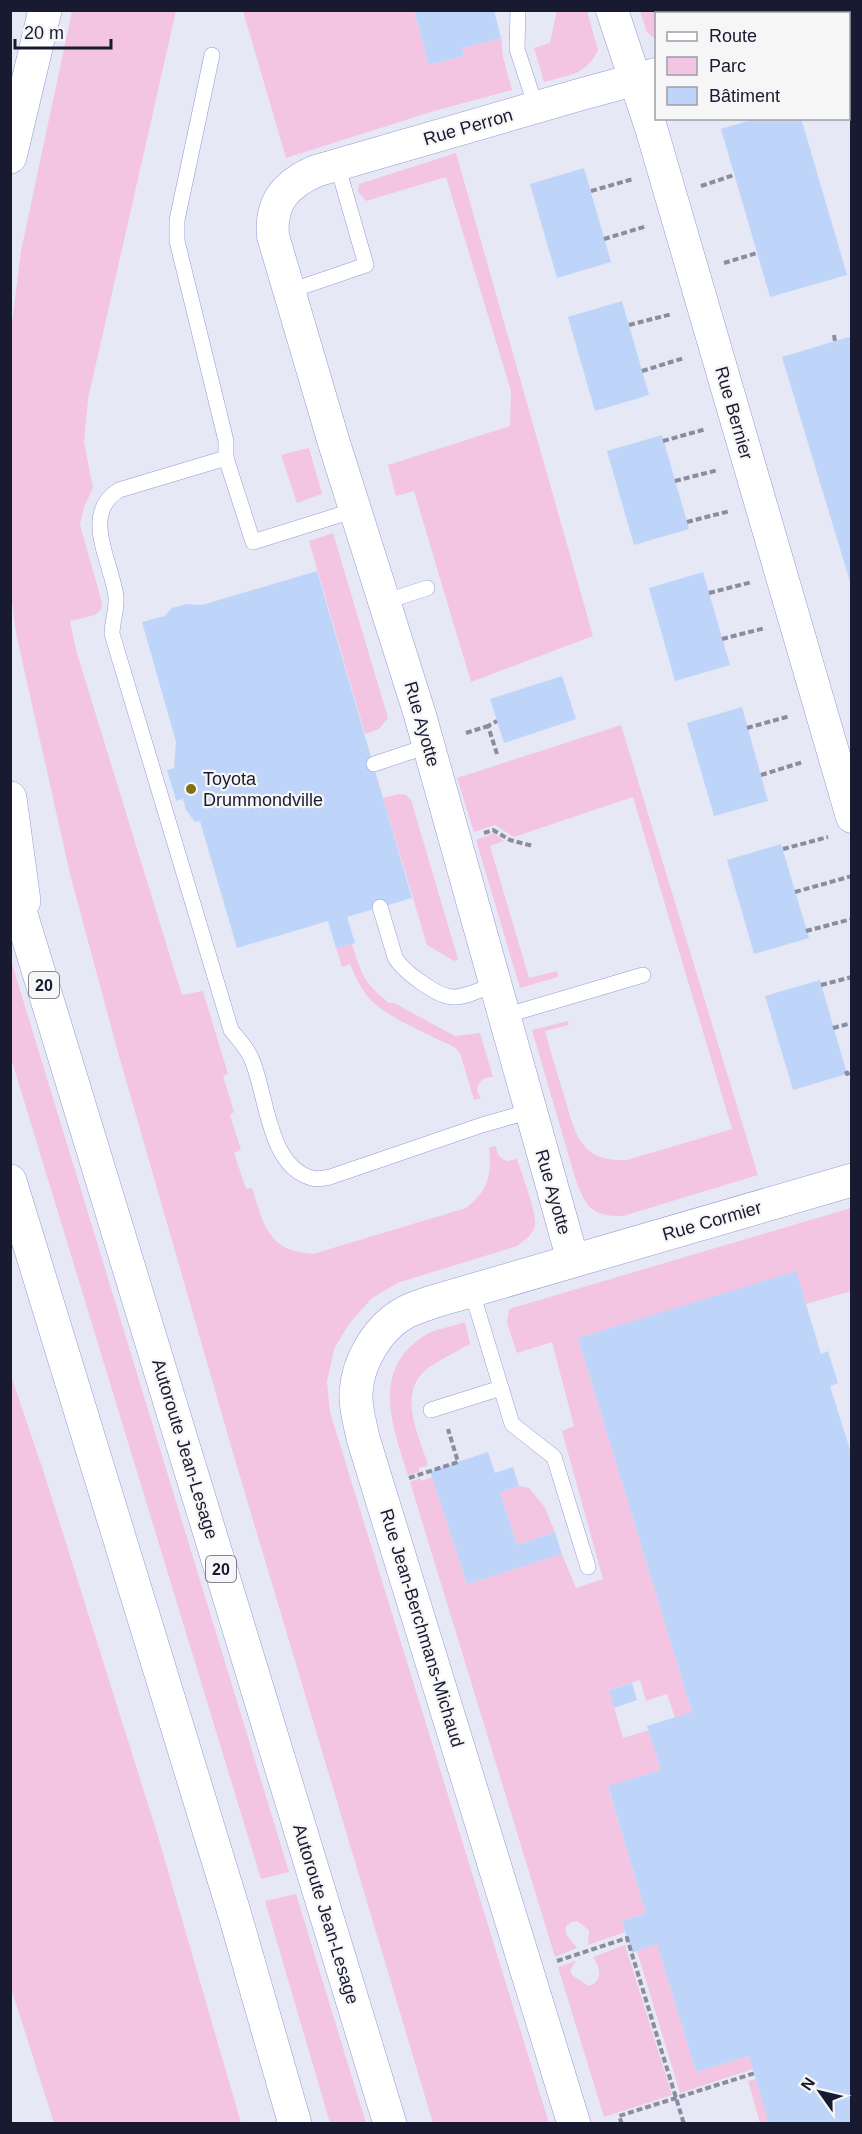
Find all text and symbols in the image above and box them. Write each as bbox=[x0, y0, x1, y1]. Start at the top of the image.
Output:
scale bar bbox=[15, 12, 111, 50]
legend bbox=[655, 12, 850, 120]
text: 20 m bbox=[24, 23, 64, 43]
text: Route bbox=[709, 26, 757, 46]
text: Parc bbox=[709, 56, 746, 76]
text: Bâtiment bbox=[709, 86, 780, 106]
street label: Rue Perron bbox=[421, 105, 515, 149]
street label: Rue Bernier bbox=[711, 364, 757, 462]
street label: Rue Ayotte bbox=[400, 679, 444, 769]
place label: Toyota Drummondville bbox=[203, 769, 323, 810]
marker: Toyota Drummondville bbox=[184, 782, 198, 796]
road number: 20 bbox=[29, 972, 59, 998]
street label: Rue Ayotte bbox=[531, 1147, 575, 1237]
street label: Rue Cormier bbox=[660, 1197, 764, 1245]
street label: Autoroute Jean-Lesage bbox=[148, 1357, 222, 1541]
street label: Rue Jean-Berchmans-Michaud bbox=[376, 1506, 468, 1750]
road number: 20 bbox=[206, 1556, 236, 1582]
street label: Autoroute Jean-Lesage bbox=[289, 1822, 363, 2006]
north arrow bbox=[790, 2062, 850, 2122]
text: N bbox=[798, 2074, 818, 2093]

